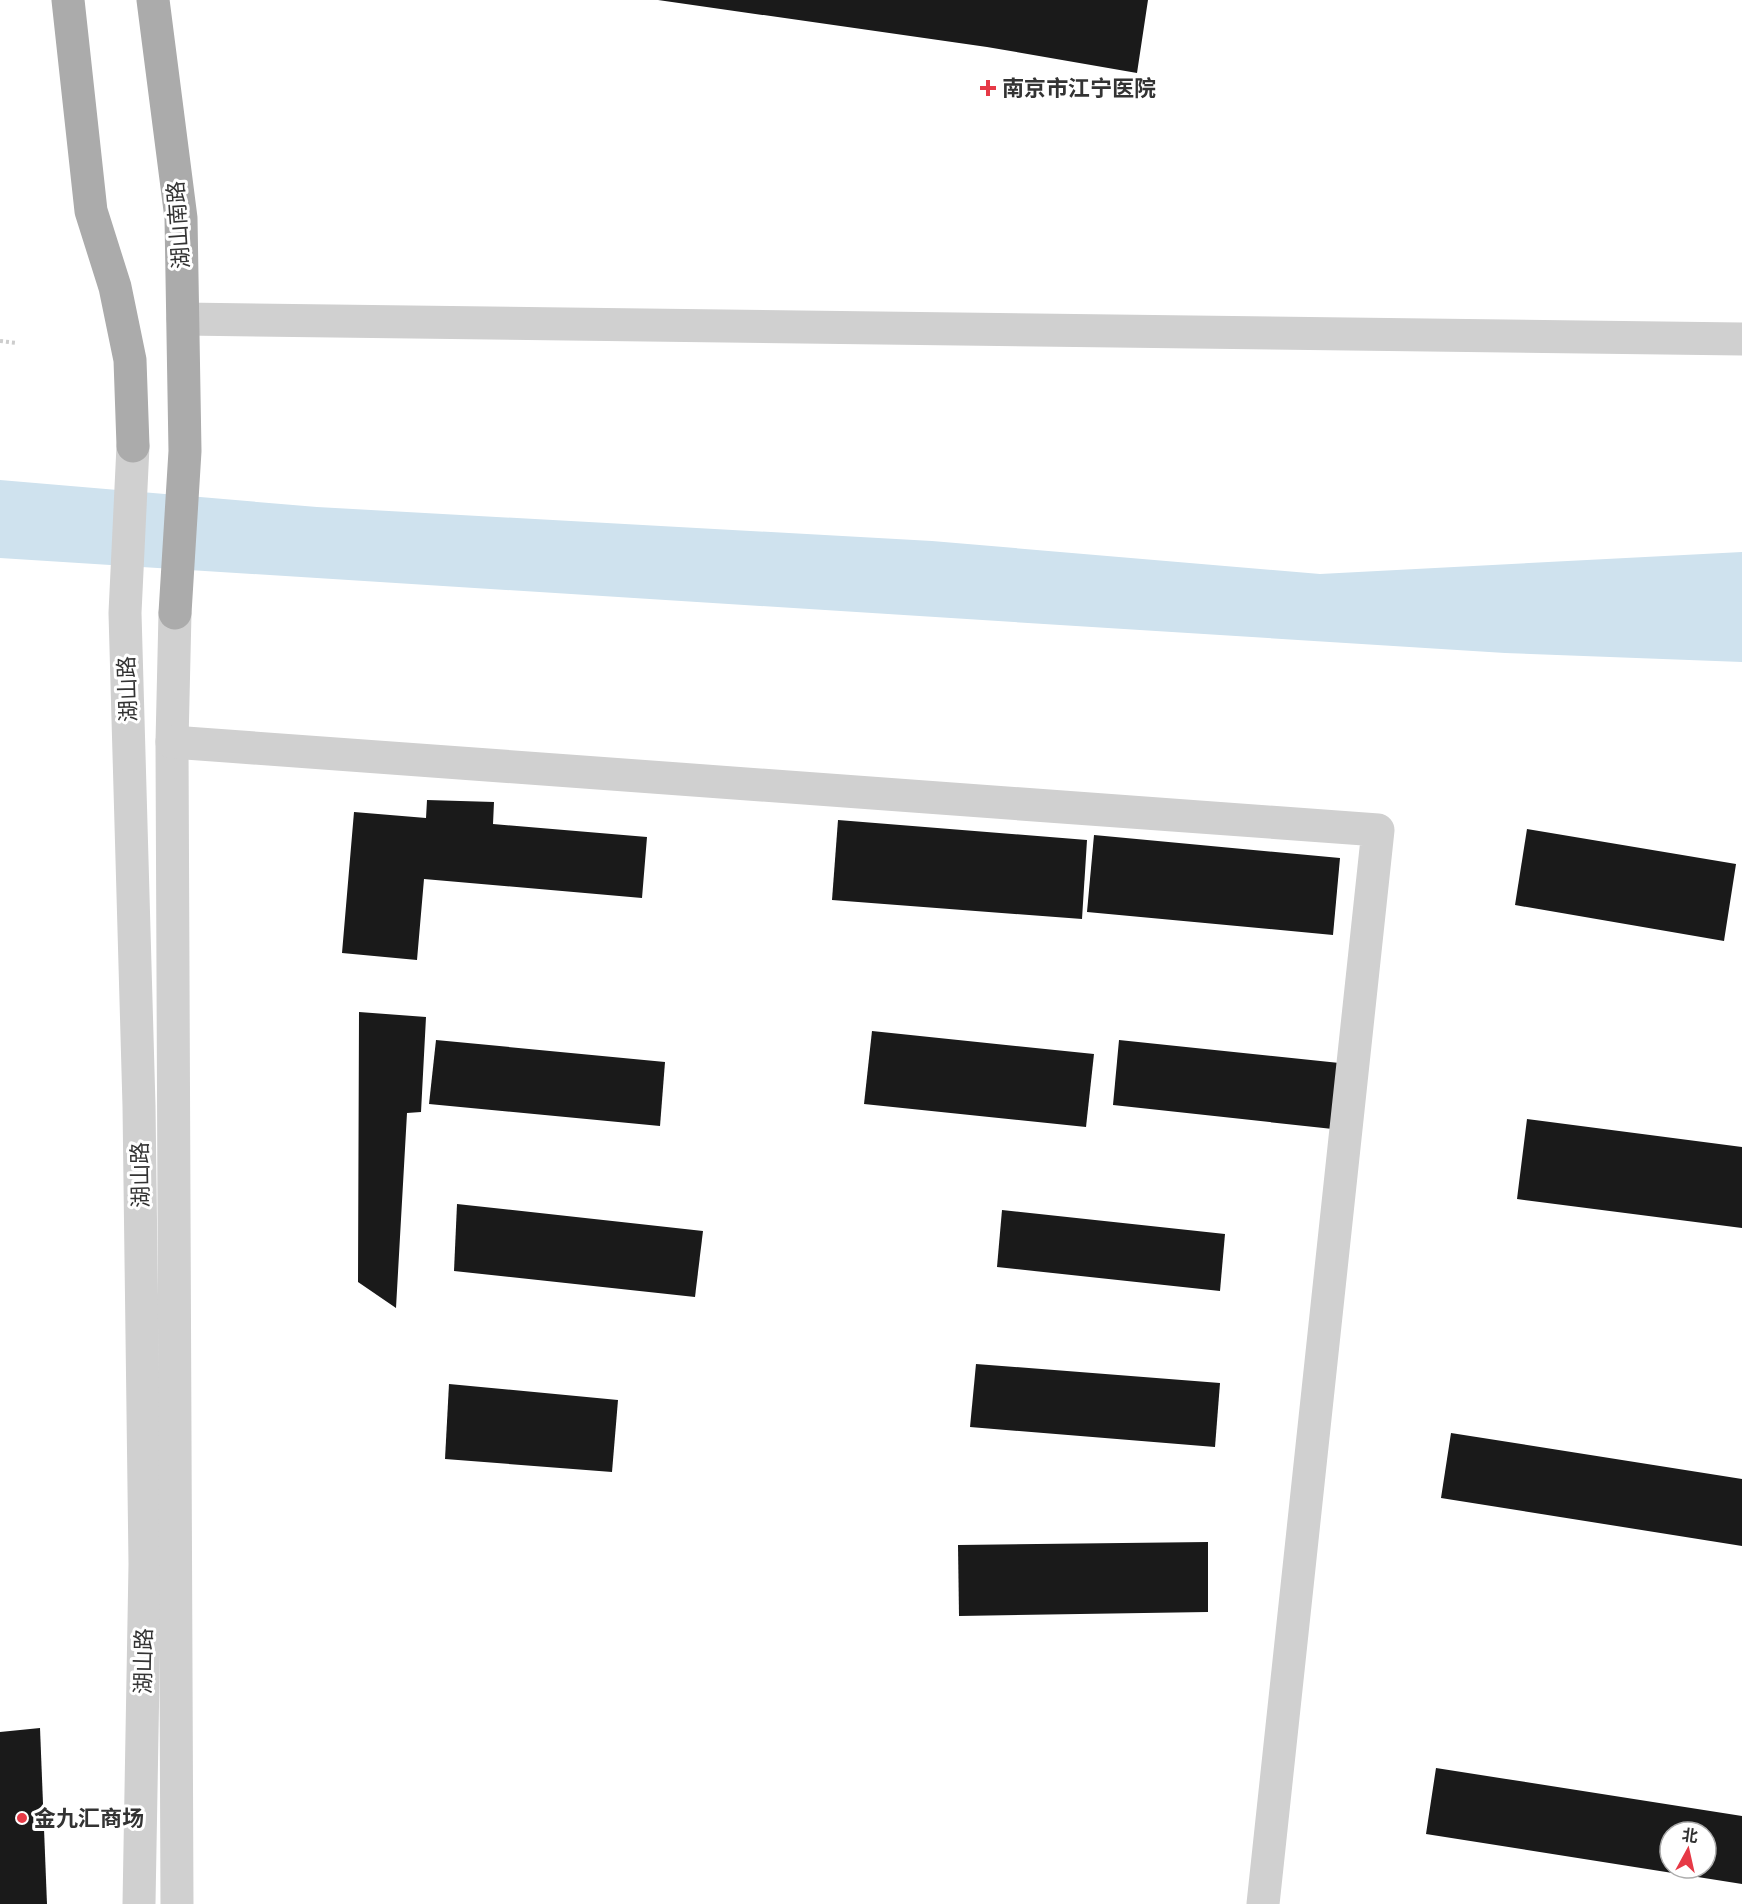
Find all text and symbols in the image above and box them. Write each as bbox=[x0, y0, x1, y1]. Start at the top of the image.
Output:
place label: 南京市江宁医院 bbox=[1002, 75, 1156, 102]
marker: 南京市江宁医院 bbox=[979, 79, 997, 97]
street label: 湖山南路 bbox=[162, 180, 195, 270]
street label: 湖山路 bbox=[113, 656, 142, 722]
street label: 湖山路 bbox=[126, 1142, 155, 1208]
street label: 湖山路 bbox=[129, 1628, 158, 1694]
place label: 金九汇商场 bbox=[34, 1805, 144, 1832]
marker: 金九汇商场 bbox=[15, 1811, 29, 1825]
north arrow bbox=[1658, 1820, 1718, 1880]
text: 北 bbox=[1681, 1825, 1699, 1846]

